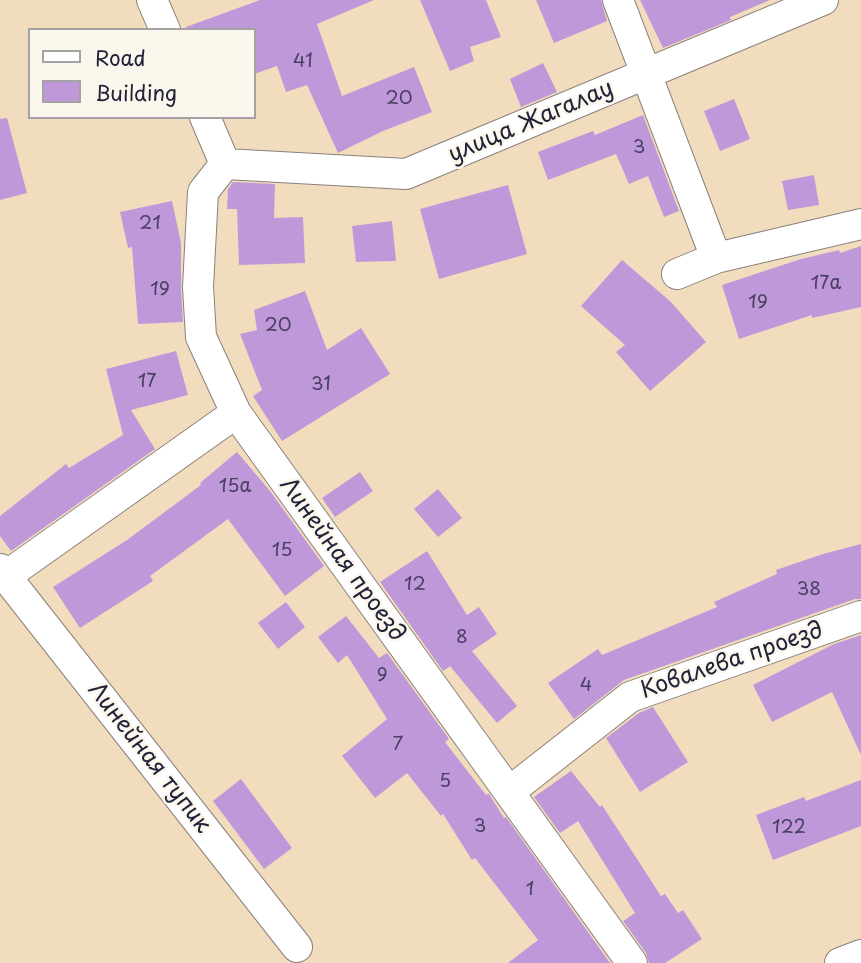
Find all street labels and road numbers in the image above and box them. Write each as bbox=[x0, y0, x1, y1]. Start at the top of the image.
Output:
street label: улица Жагалау bbox=[444, 75, 618, 169]
street label: Линейная проезд bbox=[273, 473, 411, 647]
street label: Ковалева проезд bbox=[637, 617, 827, 705]
street label: Линейная тупик bbox=[82, 677, 216, 839]

